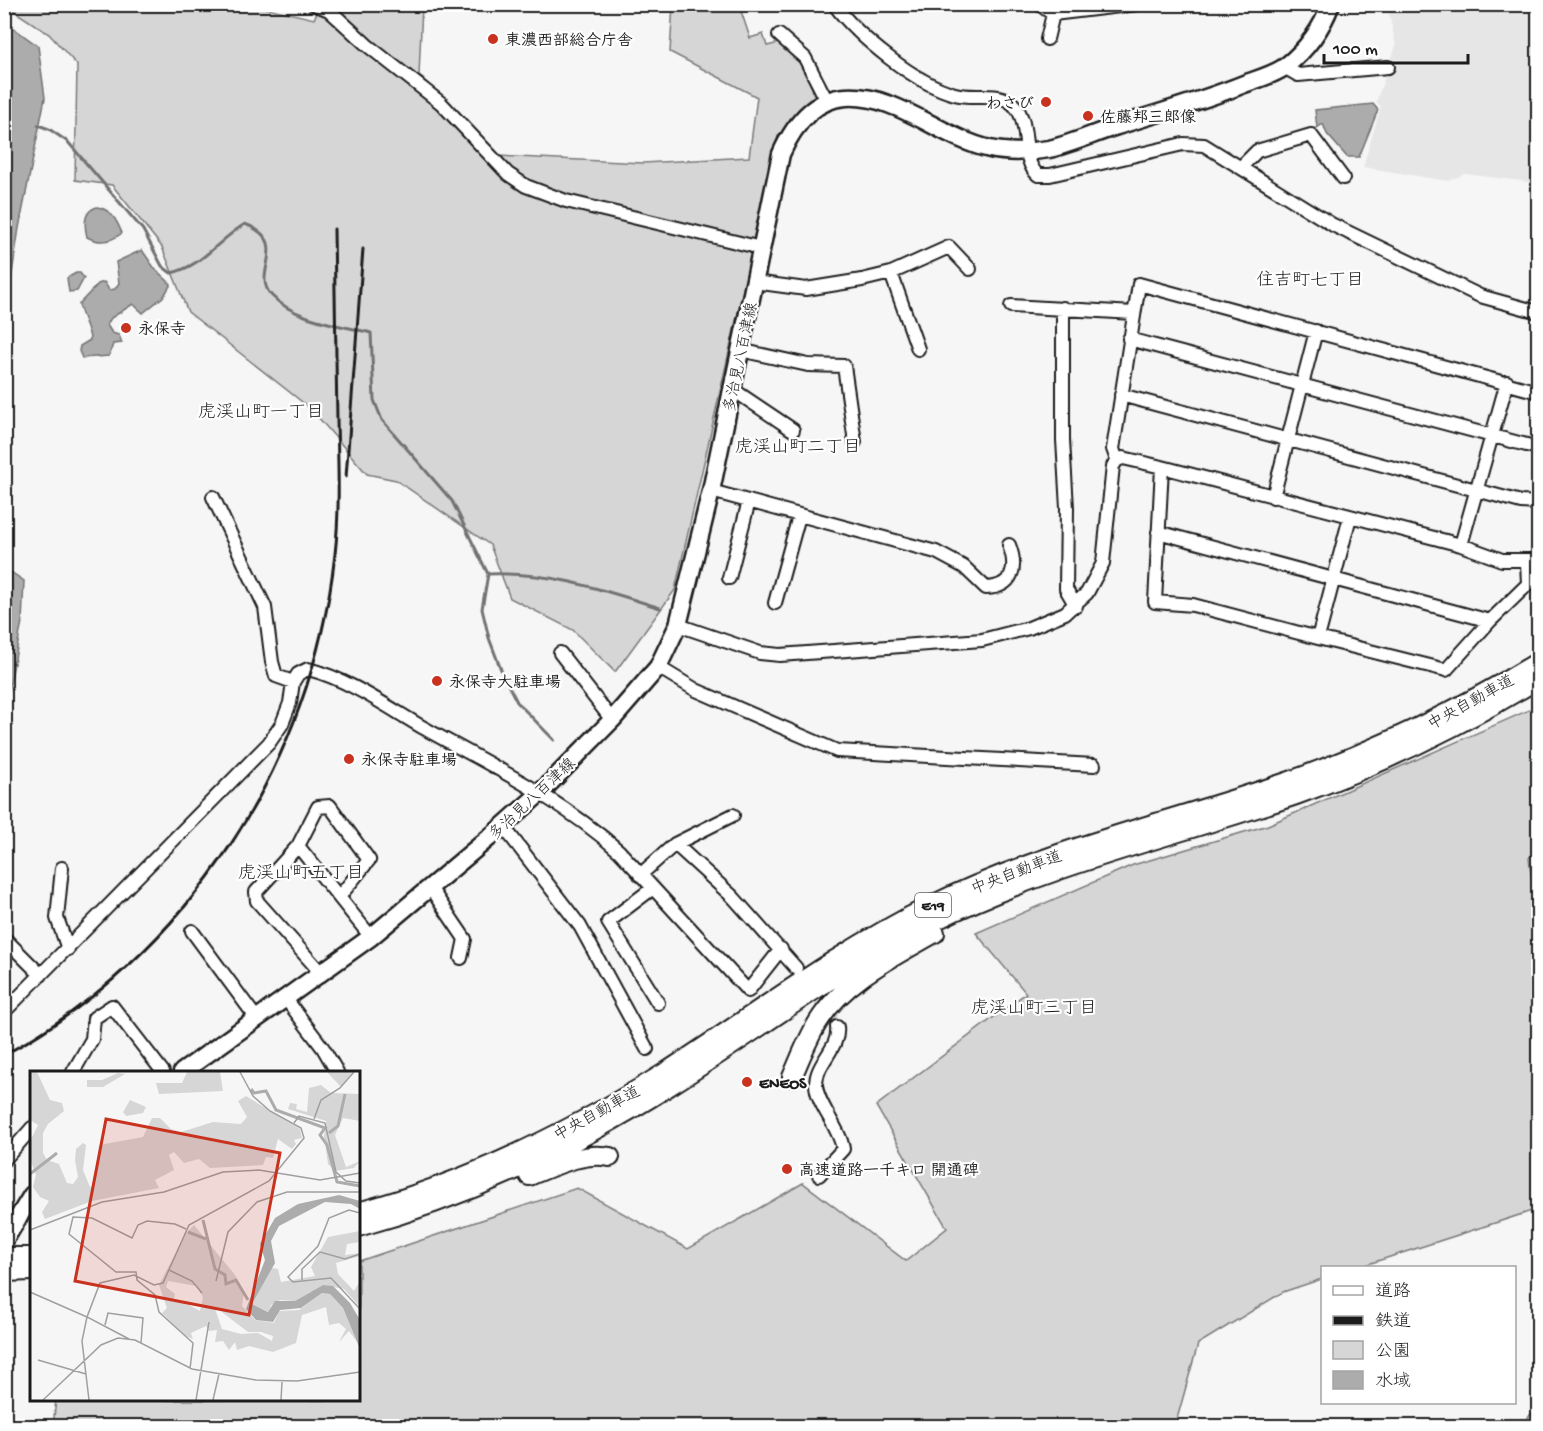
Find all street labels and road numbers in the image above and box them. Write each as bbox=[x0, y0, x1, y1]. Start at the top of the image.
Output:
street label: 多治見八百津線 bbox=[720, 301, 763, 414]
street label: 中央自動車道 bbox=[1424, 671, 1518, 736]
street label: 多治見八百津線 bbox=[485, 754, 581, 846]
street label: 中央自動車道 bbox=[968, 846, 1065, 900]
road number: E19 bbox=[915, 893, 951, 917]
street label: 中央自動車道 bbox=[550, 1082, 644, 1147]

